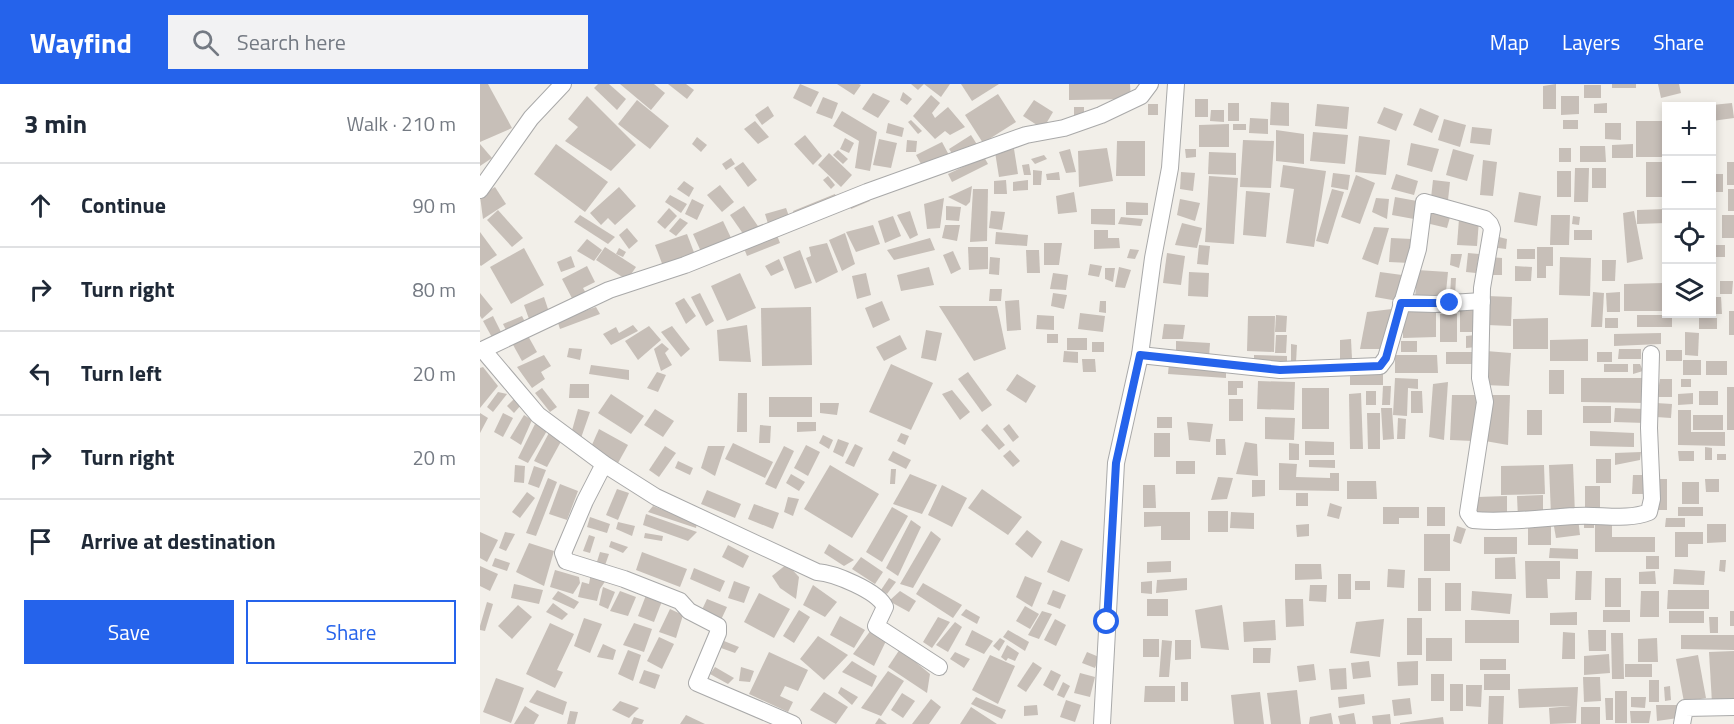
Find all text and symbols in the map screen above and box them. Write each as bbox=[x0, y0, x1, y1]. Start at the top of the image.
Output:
search box bbox=[168, 15, 588, 69]
text: Wayfind bbox=[30, 21, 132, 64]
text: Search here bbox=[237, 25, 346, 59]
icon: search bbox=[189, 26, 222, 59]
text: Map bbox=[1490, 26, 1529, 58]
text: Layers bbox=[1562, 26, 1620, 58]
text: Share bbox=[1653, 26, 1704, 58]
map controls bbox=[1662, 102, 1716, 318]
button: + bbox=[1662, 102, 1716, 156]
text: 3 min bbox=[24, 104, 87, 143]
text: Walk · 210 m bbox=[347, 108, 456, 139]
button: − bbox=[1662, 156, 1716, 210]
text: Continue bbox=[81, 188, 166, 222]
icon: ahead bbox=[24, 189, 57, 222]
text: 90 m bbox=[412, 190, 456, 221]
button: locate bbox=[1662, 210, 1716, 264]
button: layers bbox=[1662, 264, 1716, 318]
text: Turn right bbox=[81, 272, 175, 306]
icon: right bbox=[24, 273, 57, 306]
text: 80 m bbox=[412, 274, 456, 305]
route end bbox=[1436, 289, 1462, 315]
text: Turn left bbox=[81, 356, 162, 390]
icon: left bbox=[24, 357, 57, 390]
text: 20 m bbox=[412, 358, 456, 389]
text: Turn right bbox=[81, 440, 175, 474]
icon: right bbox=[24, 441, 57, 474]
text: 20 m bbox=[412, 442, 456, 473]
text: Arrive at destination bbox=[81, 524, 276, 558]
icon: arrive bbox=[24, 525, 57, 558]
button: Save bbox=[24, 600, 234, 664]
button: Share bbox=[246, 600, 456, 664]
route start bbox=[1093, 608, 1119, 634]

